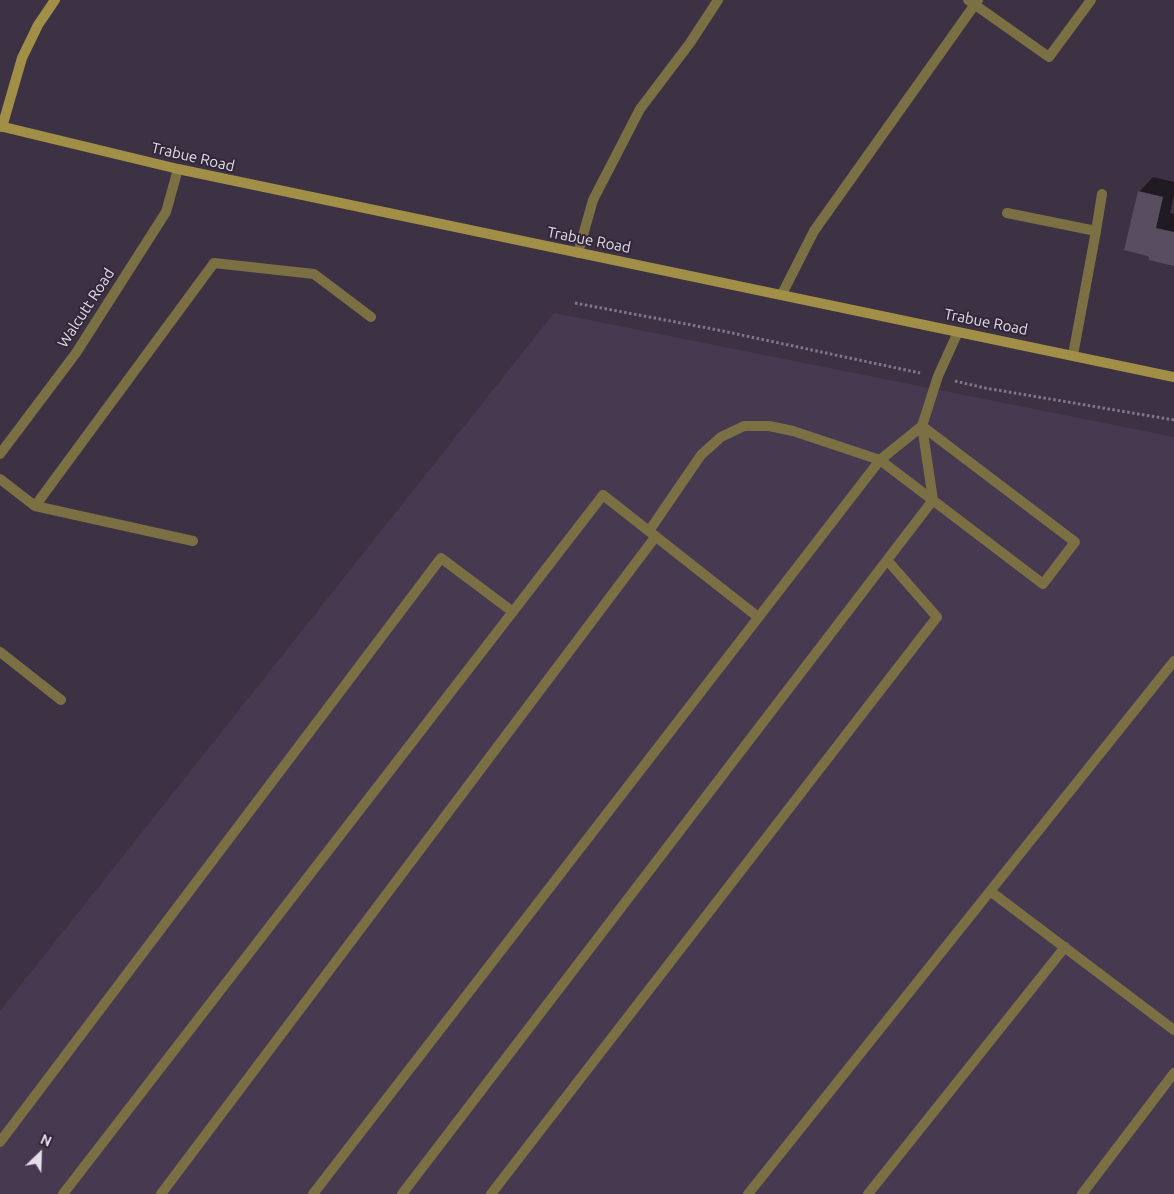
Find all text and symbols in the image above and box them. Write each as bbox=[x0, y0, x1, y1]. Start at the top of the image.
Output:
street label: Trabue Road bbox=[150, 139, 236, 175]
street label: Trabue Road bbox=[546, 223, 632, 257]
street label: Walcutt Road bbox=[54, 265, 118, 351]
street label: Trabue Road bbox=[943, 305, 1029, 339]
north arrow bbox=[15, 1129, 65, 1179]
text: N bbox=[38, 1131, 54, 1150]

